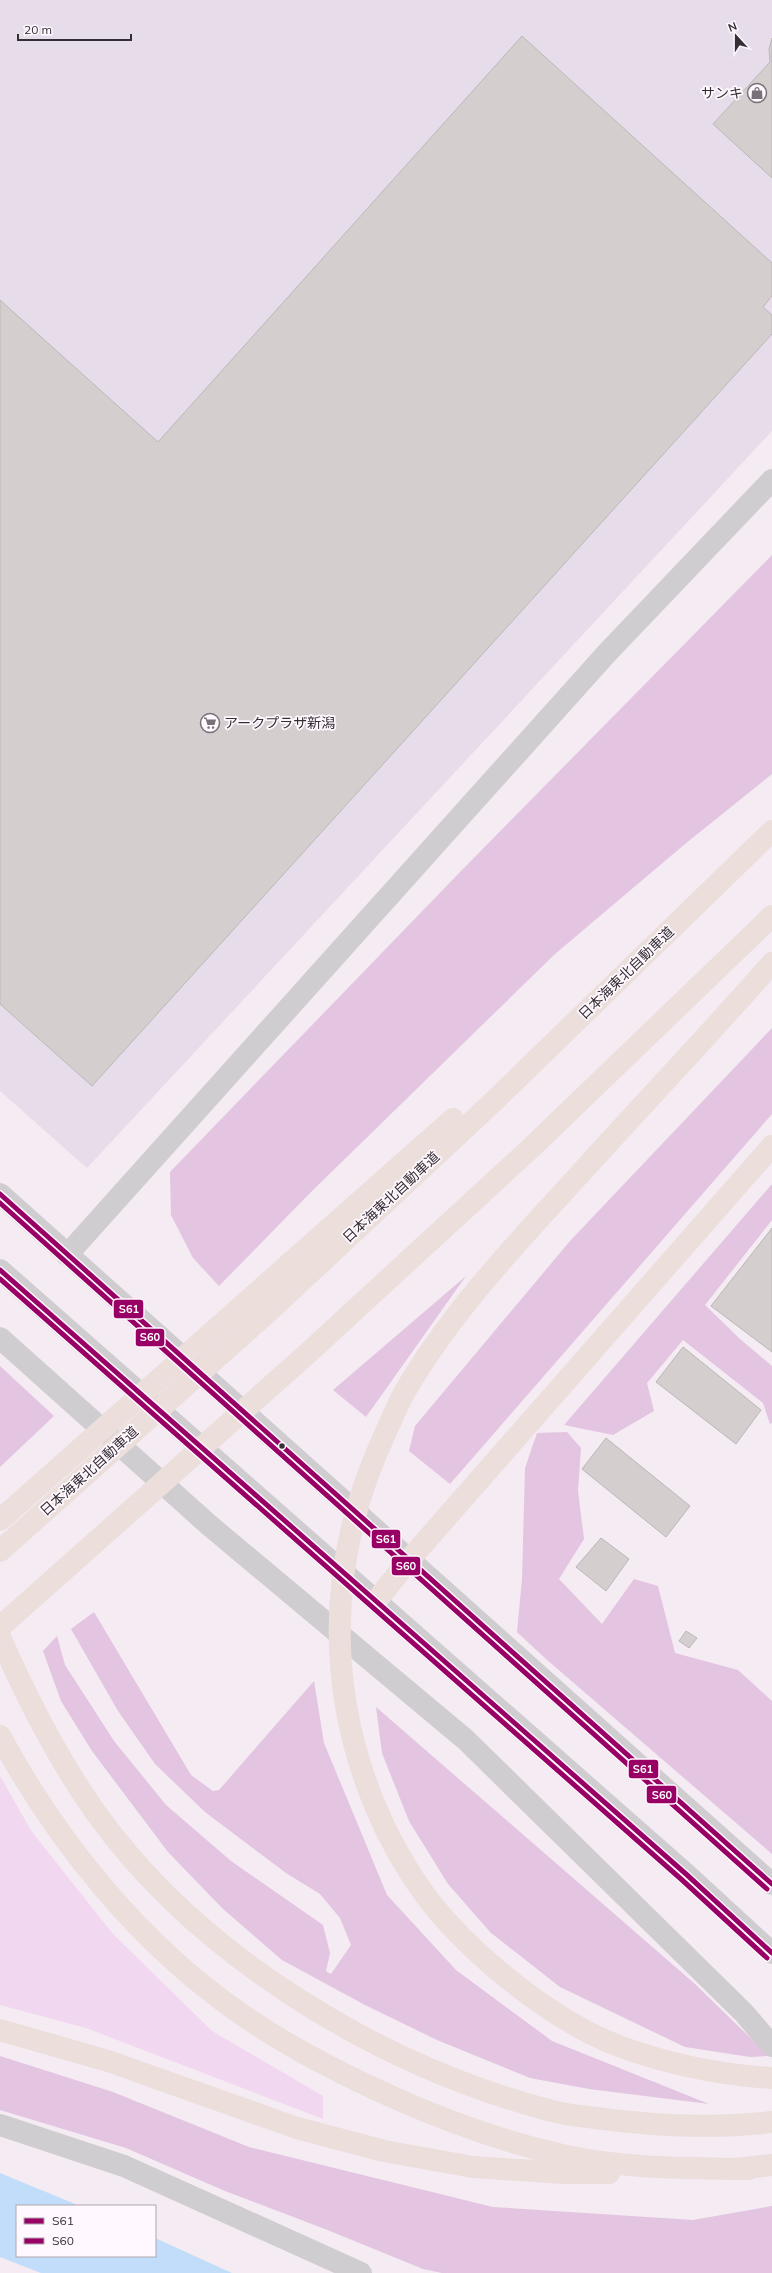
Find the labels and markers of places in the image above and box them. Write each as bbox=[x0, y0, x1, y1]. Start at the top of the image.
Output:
shop icon: サンキ bbox=[746, 82, 768, 104]
place label: サンキ bbox=[701, 84, 743, 102]
supermarket icon: アークプラザ新潟 bbox=[199, 712, 221, 734]
place label: アークプラザ新潟 bbox=[224, 714, 335, 732]
unlabelled marker bbox=[277, 1441, 287, 1451]

